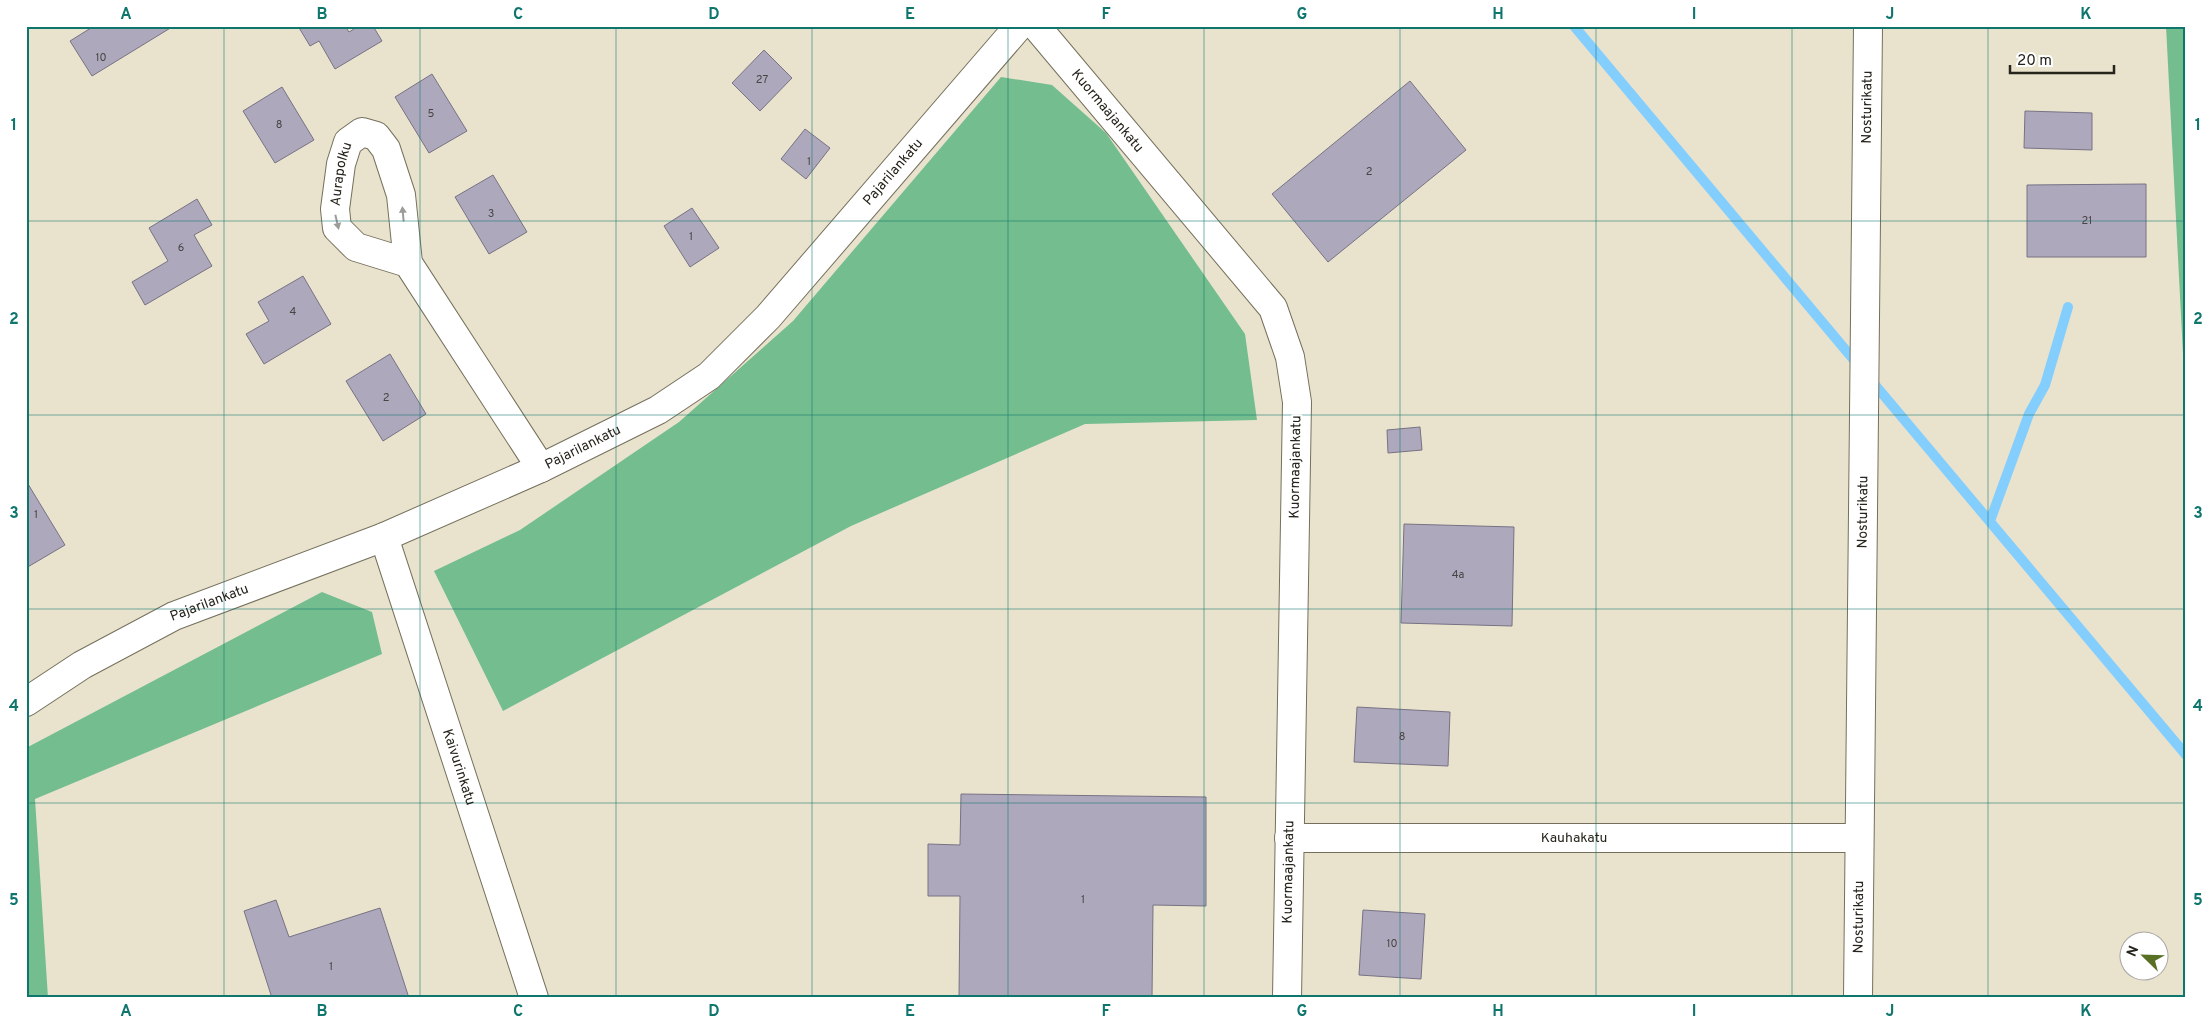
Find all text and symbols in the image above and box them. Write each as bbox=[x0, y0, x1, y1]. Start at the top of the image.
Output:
text: A bbox=[120, 5, 132, 25]
text: B bbox=[316, 5, 328, 25]
text: C bbox=[513, 5, 523, 25]
text: D bbox=[708, 5, 720, 25]
text: E bbox=[905, 5, 915, 25]
text: F bbox=[1101, 5, 1111, 25]
text: G bbox=[1297, 5, 1307, 25]
text: H bbox=[1492, 5, 1504, 25]
text: I bbox=[1692, 5, 1696, 25]
text: J bbox=[1886, 5, 1894, 25]
text: K bbox=[2080, 5, 2092, 25]
scale bar bbox=[2010, 42, 2113, 74]
house number: 10 bbox=[95, 51, 107, 65]
text: 20 m bbox=[2017, 52, 2052, 71]
street label: Kuormaajankatu bbox=[1068, 66, 1147, 156]
street label: Nosturikatu bbox=[1858, 70, 1876, 144]
house number: 27 bbox=[756, 73, 768, 87]
house number: 5 bbox=[428, 107, 435, 121]
text: 1 bbox=[11, 116, 17, 136]
text: 1 bbox=[2195, 116, 2201, 136]
house number: 8 bbox=[276, 118, 282, 132]
street label: Pajarilankatu bbox=[860, 135, 926, 209]
street label: Aurapolku bbox=[327, 140, 356, 207]
house number: 1 bbox=[807, 155, 811, 169]
house number: 2 bbox=[1366, 165, 1372, 179]
one-way arrow bbox=[399, 206, 407, 222]
house number: 3 bbox=[488, 207, 494, 221]
one-way arrow bbox=[333, 214, 341, 230]
house number: 21 bbox=[2082, 214, 2092, 228]
house number: 1 bbox=[689, 230, 693, 244]
house number: 6 bbox=[178, 241, 184, 255]
house number: 4 bbox=[290, 305, 297, 319]
text: 2 bbox=[9, 310, 19, 330]
text: 2 bbox=[2193, 310, 2203, 330]
house number: 2 bbox=[383, 391, 389, 405]
street label: Kuormaajankatu bbox=[1287, 415, 1305, 519]
street label: Pajarilankatu bbox=[542, 421, 624, 473]
street label: Nosturikatu bbox=[1854, 475, 1872, 549]
text: 3 bbox=[9, 504, 19, 524]
text: 3 bbox=[2193, 504, 2203, 524]
house number: 1 bbox=[34, 508, 38, 522]
house number: 4a bbox=[1452, 568, 1465, 582]
street label: Pajarilankatu bbox=[168, 580, 251, 625]
text: 4 bbox=[9, 697, 19, 717]
text: 4 bbox=[2193, 697, 2203, 717]
street label: Kaivurinkatu bbox=[439, 727, 479, 807]
house number: 8 bbox=[1399, 730, 1405, 744]
street label: Kuormaajankatu bbox=[1280, 820, 1298, 924]
street label: Kauhakatu bbox=[1541, 830, 1607, 847]
street label: Nosturikatu bbox=[1850, 880, 1868, 954]
text: 5 bbox=[9, 891, 19, 911]
text: 5 bbox=[2193, 891, 2203, 911]
house number: 1 bbox=[1081, 893, 1085, 907]
north arrow bbox=[2120, 932, 2170, 982]
house number: 10 bbox=[1386, 937, 1398, 951]
text: N bbox=[2124, 944, 2143, 959]
house number: 1 bbox=[329, 960, 333, 974]
text: A bbox=[120, 1002, 132, 1022]
text: B bbox=[316, 1002, 328, 1022]
text: C bbox=[513, 1002, 523, 1022]
text: D bbox=[708, 1002, 720, 1022]
text: E bbox=[905, 1002, 915, 1022]
text: F bbox=[1101, 1002, 1111, 1022]
text: G bbox=[1297, 1002, 1307, 1022]
text: H bbox=[1492, 1002, 1504, 1022]
text: I bbox=[1692, 1002, 1696, 1022]
text: J bbox=[1886, 1002, 1894, 1022]
text: K bbox=[2080, 1002, 2092, 1022]

